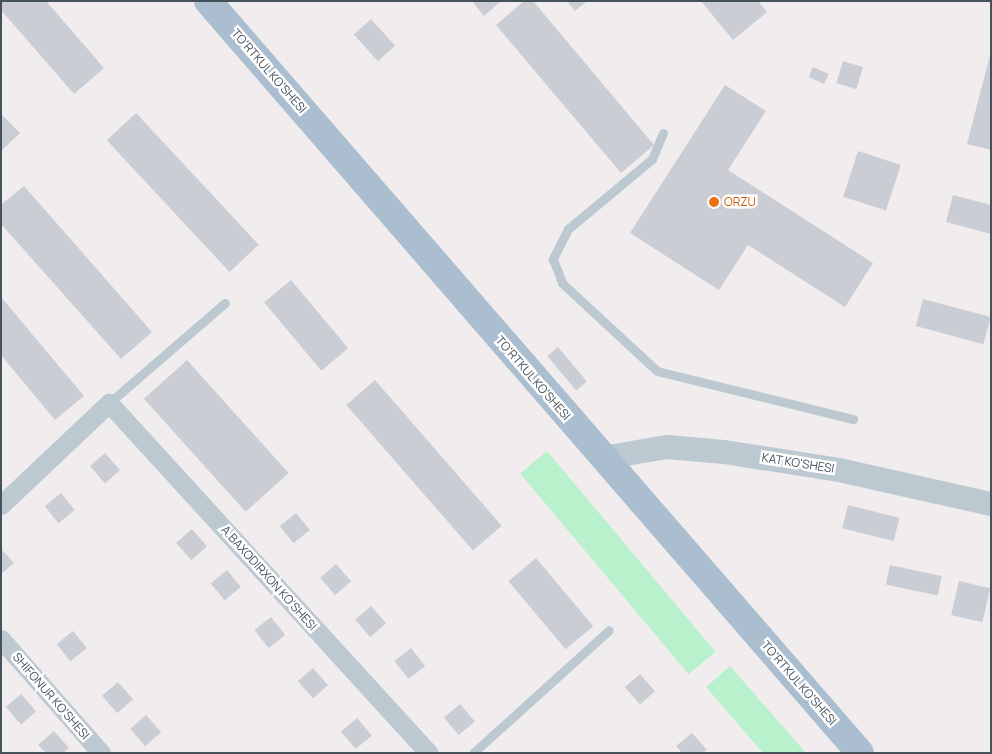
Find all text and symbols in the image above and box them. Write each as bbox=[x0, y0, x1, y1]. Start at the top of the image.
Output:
street label: TO'RTKUL KO'SHESI bbox=[228, 26, 310, 116]
place label: ORZU bbox=[724, 195, 756, 209]
marker: ORZU bbox=[708, 196, 720, 208]
street label: TO'RTKUL KO'SHESI bbox=[492, 333, 574, 423]
street label: KAT KO'SHESI bbox=[761, 450, 835, 476]
street label: A.BAXODIRXON KO'SHESI bbox=[218, 523, 320, 633]
street label: TO'RTKUL KO'SHESI bbox=[758, 638, 840, 728]
street label: SHIFONUR KO'SHESI bbox=[10, 650, 92, 742]

